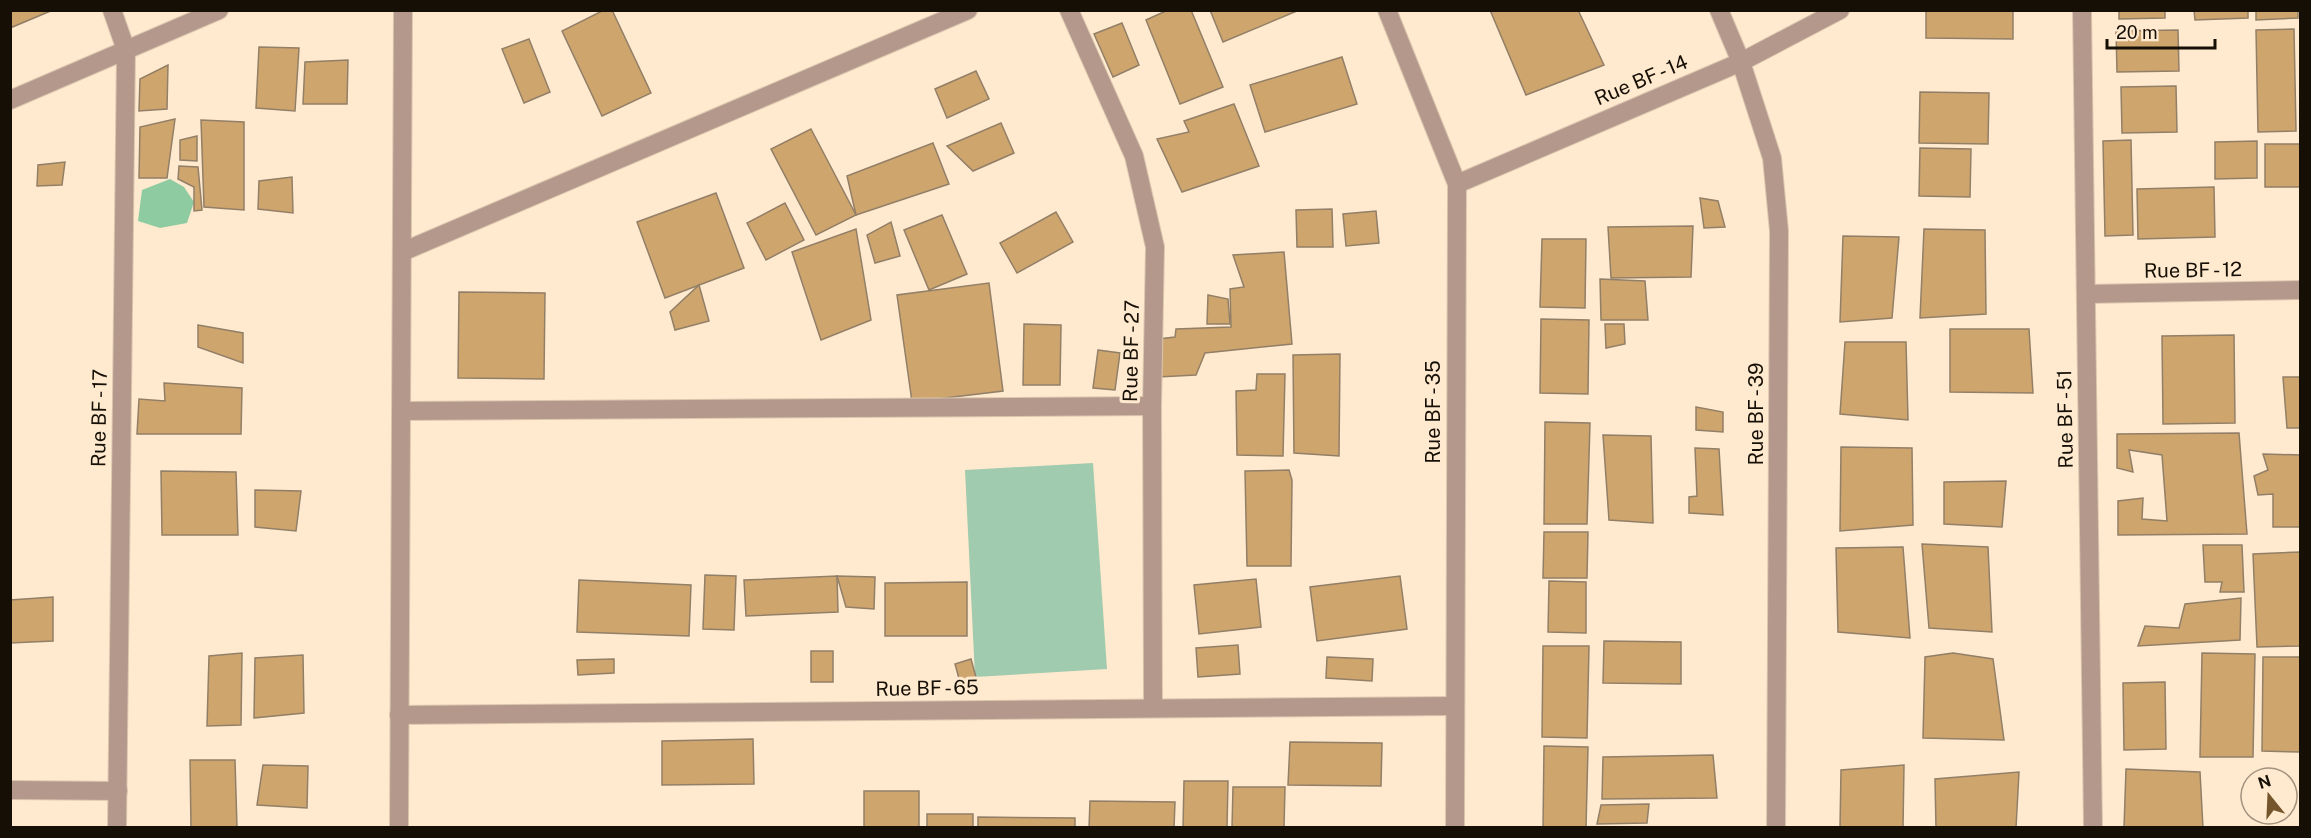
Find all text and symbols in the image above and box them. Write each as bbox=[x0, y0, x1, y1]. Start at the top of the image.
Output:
scale bar bbox=[2107, 12, 2215, 50]
text: 20 m bbox=[2116, 22, 2158, 43]
street label: Rue BF - 14 bbox=[1591, 50, 1691, 110]
street label: Rue BF - 12 bbox=[2144, 257, 2242, 283]
street label: Rue BF - 27 bbox=[1118, 300, 1144, 402]
street label: Rue BF - 35 bbox=[1421, 360, 1445, 464]
street label: Rue BF - 39 bbox=[1744, 362, 1768, 466]
street label: Rue BF - 17 bbox=[86, 369, 112, 467]
street label: Rue BF - 51 bbox=[2052, 369, 2078, 469]
street label: Rue BF - 65 bbox=[875, 675, 979, 701]
north arrow bbox=[2239, 766, 2299, 826]
text: N bbox=[2256, 771, 2273, 793]

